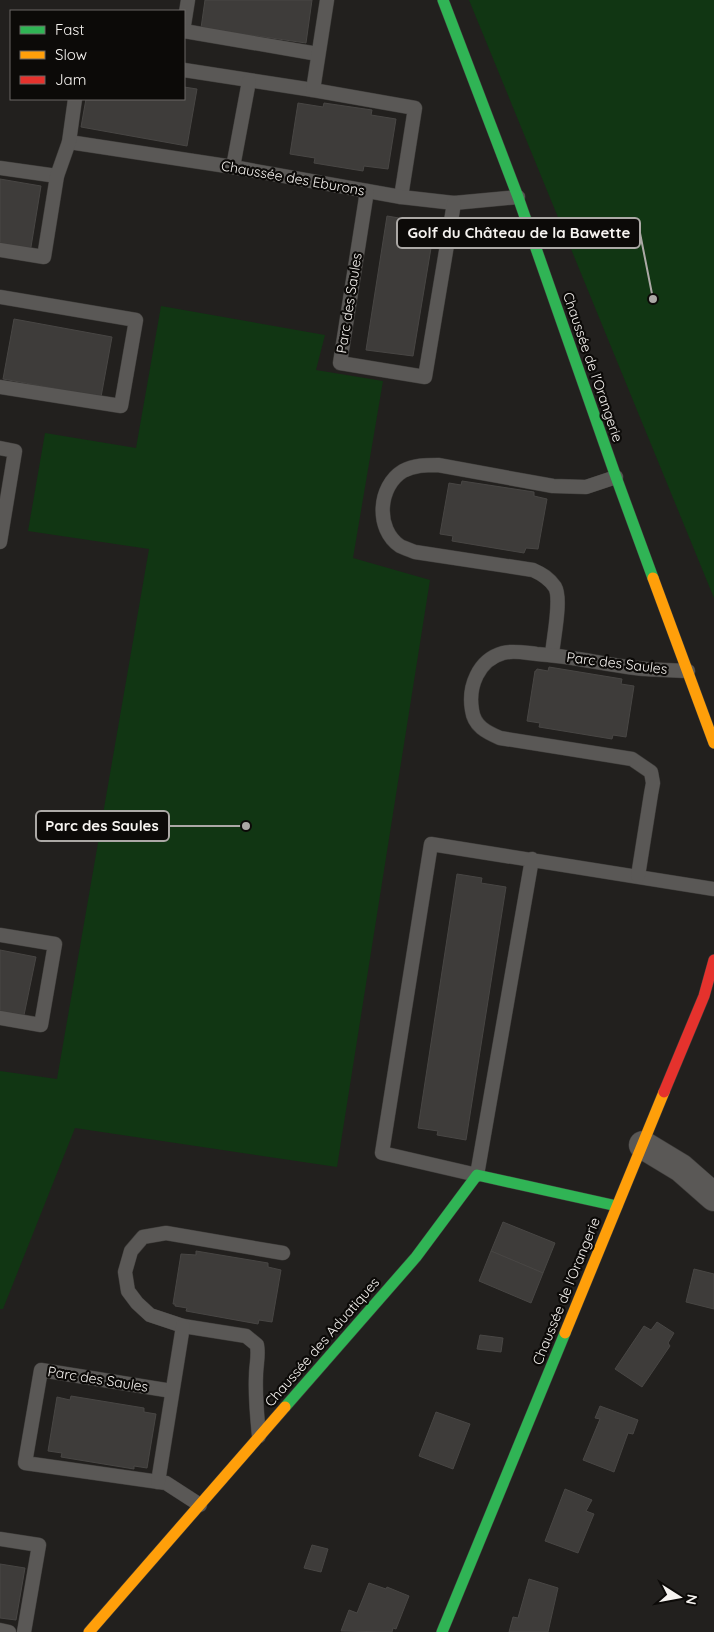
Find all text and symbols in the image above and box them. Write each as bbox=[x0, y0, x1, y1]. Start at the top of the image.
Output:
legend bbox=[10, 10, 185, 100]
text: Fast bbox=[55, 20, 84, 39]
text: Slow bbox=[55, 45, 87, 64]
text: Jam bbox=[55, 70, 86, 89]
street label: Chaussée des Eburons bbox=[220, 156, 366, 200]
callout: Golf du Château de la Bawette bbox=[397, 218, 640, 248]
text: Golf du Château de la Bawette bbox=[408, 223, 631, 242]
street label: Parc des Saules bbox=[332, 251, 366, 355]
street label: Chaussée de l'Orangerie bbox=[559, 290, 627, 444]
street label: Parc des Saules bbox=[566, 648, 668, 678]
callout: Parc des Saules bbox=[36, 811, 169, 841]
text: Parc des Saules bbox=[45, 816, 159, 835]
street label: Chaussée de l'Orangerie bbox=[528, 1215, 604, 1367]
street label: Chaussée des Aduatiques bbox=[261, 1274, 383, 1410]
street label: Parc des Saules bbox=[46, 1362, 150, 1396]
north arrow bbox=[654, 1572, 704, 1622]
text: N bbox=[682, 1593, 702, 1606]

